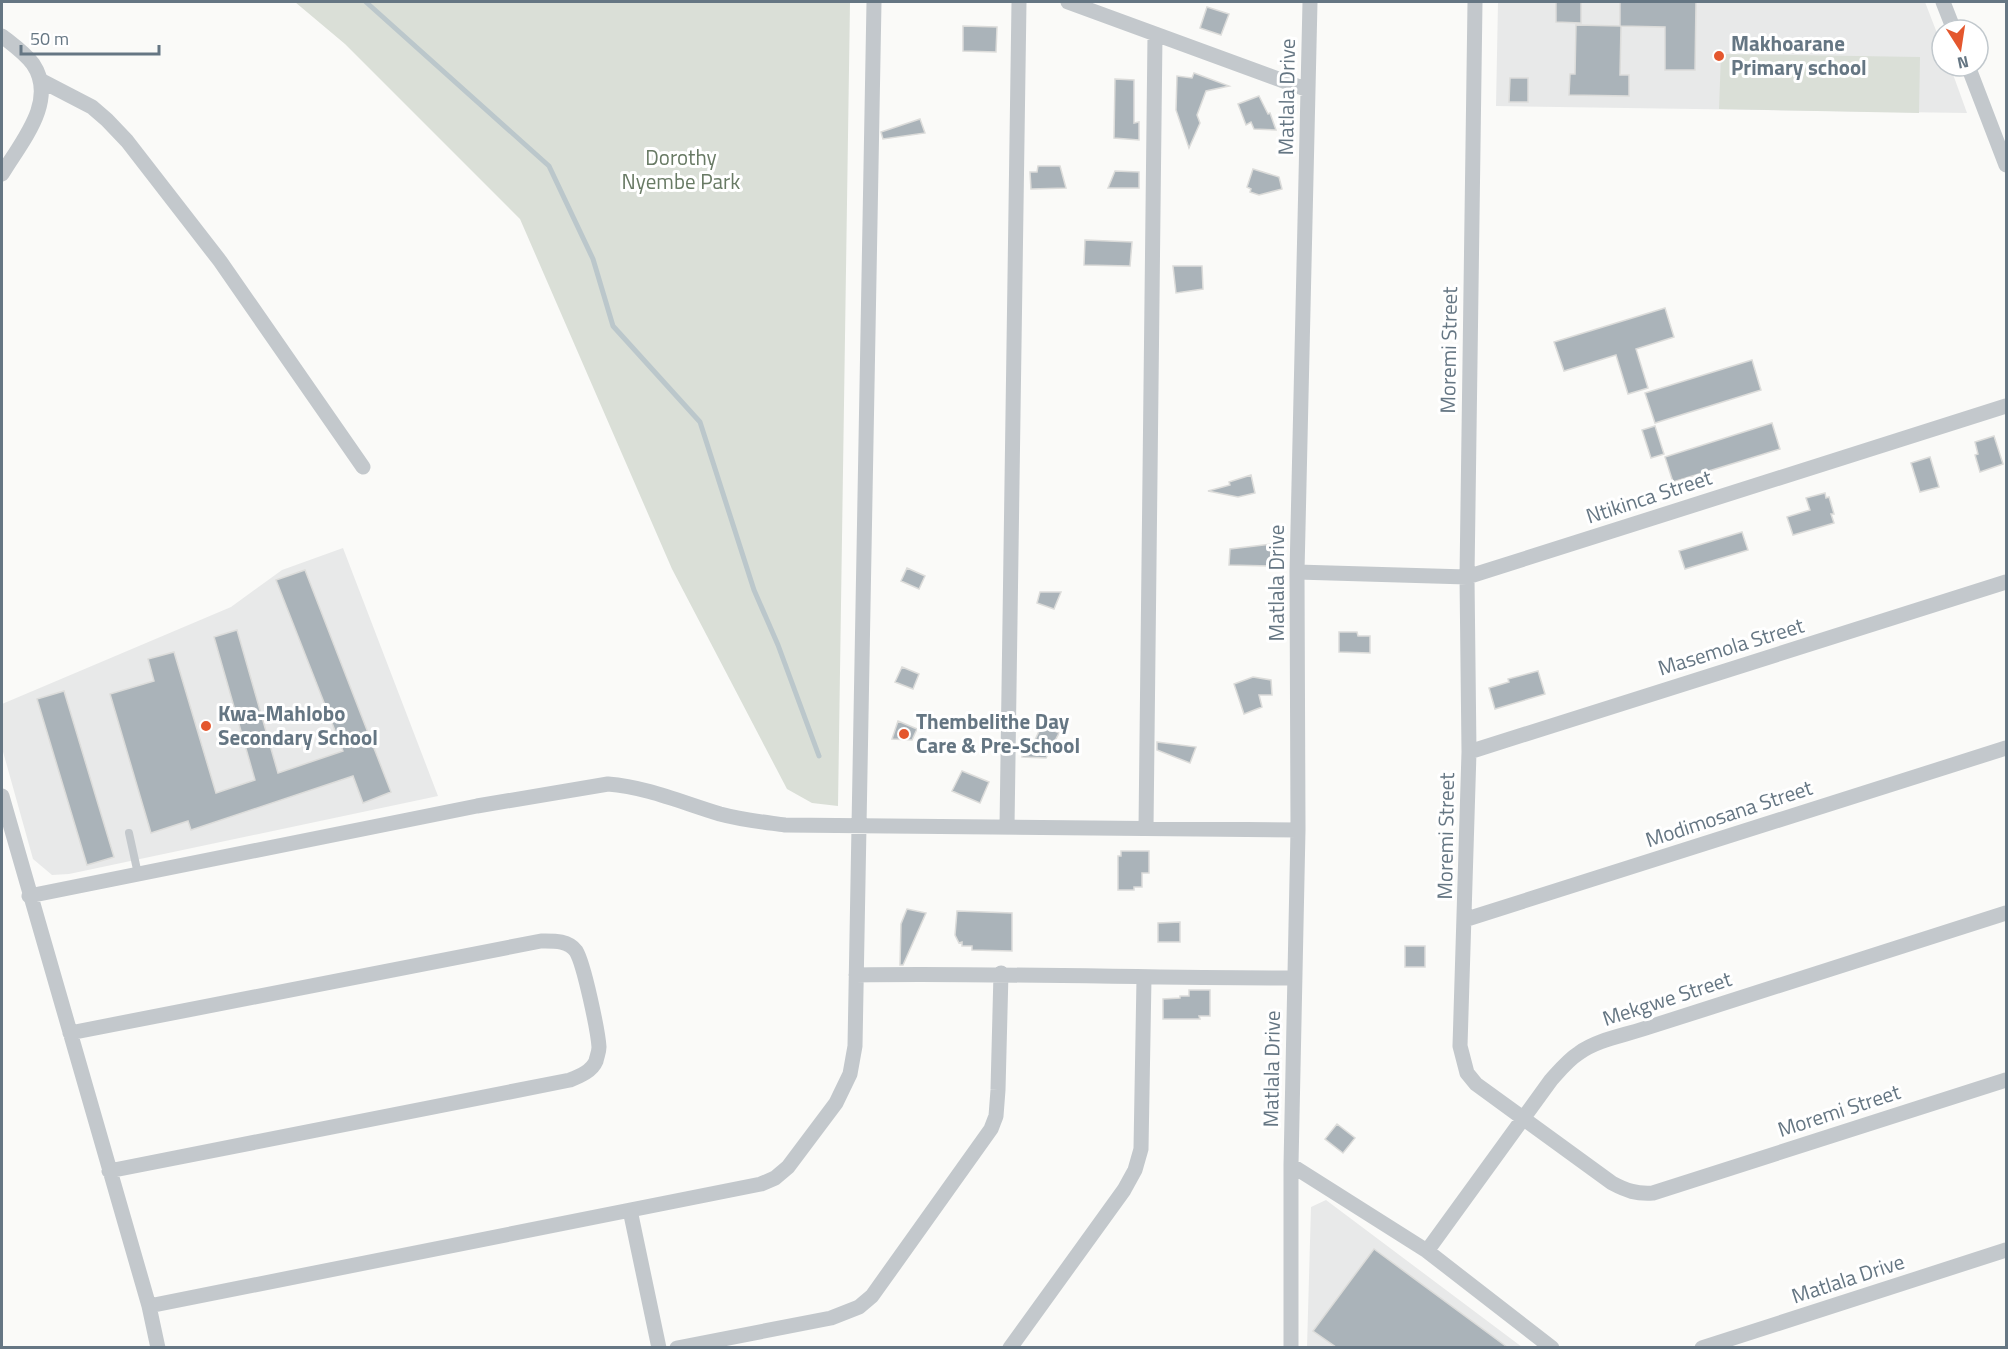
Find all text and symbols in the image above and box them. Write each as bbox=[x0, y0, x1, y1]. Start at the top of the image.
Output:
scale bar bbox=[21, 18, 159, 56]
north arrow bbox=[1930, 18, 1990, 78]
text: 50 m bbox=[30, 25, 69, 52]
place label: Makhoarane Primary school bbox=[1731, 27, 1867, 83]
street label: Matlala Drive bbox=[1269, 38, 1303, 156]
marker: Makhoarane Primary school bbox=[1712, 49, 1726, 63]
text: N bbox=[1955, 50, 1971, 76]
park label: Dorothy Nyembe Park bbox=[622, 141, 740, 197]
street label: Moremi Street bbox=[1431, 285, 1465, 414]
street label: Ntikinca Street bbox=[1582, 460, 1716, 531]
street label: Matlala Drive bbox=[1260, 525, 1292, 641]
street label: Masemola Street bbox=[1654, 608, 1808, 683]
place label: Kwa-Mahlobo Secondary School bbox=[218, 697, 378, 753]
place label: Thembelithe Day Care & Pre-School bbox=[916, 705, 1080, 761]
marker: Kwa-Mahlobo Secondary School bbox=[199, 719, 213, 733]
marker: Thembelithe Day Care & Pre-School bbox=[897, 727, 911, 741]
street label: Moremi Street bbox=[1428, 771, 1462, 900]
street label: Modimosana Street bbox=[1641, 771, 1817, 855]
street label: Mekgwe Street bbox=[1598, 962, 1736, 1034]
street label: Matlala Drive bbox=[1254, 1010, 1288, 1128]
street label: Moremi Street bbox=[1773, 1075, 1905, 1145]
street label: Matlala Drive bbox=[1787, 1245, 1908, 1311]

